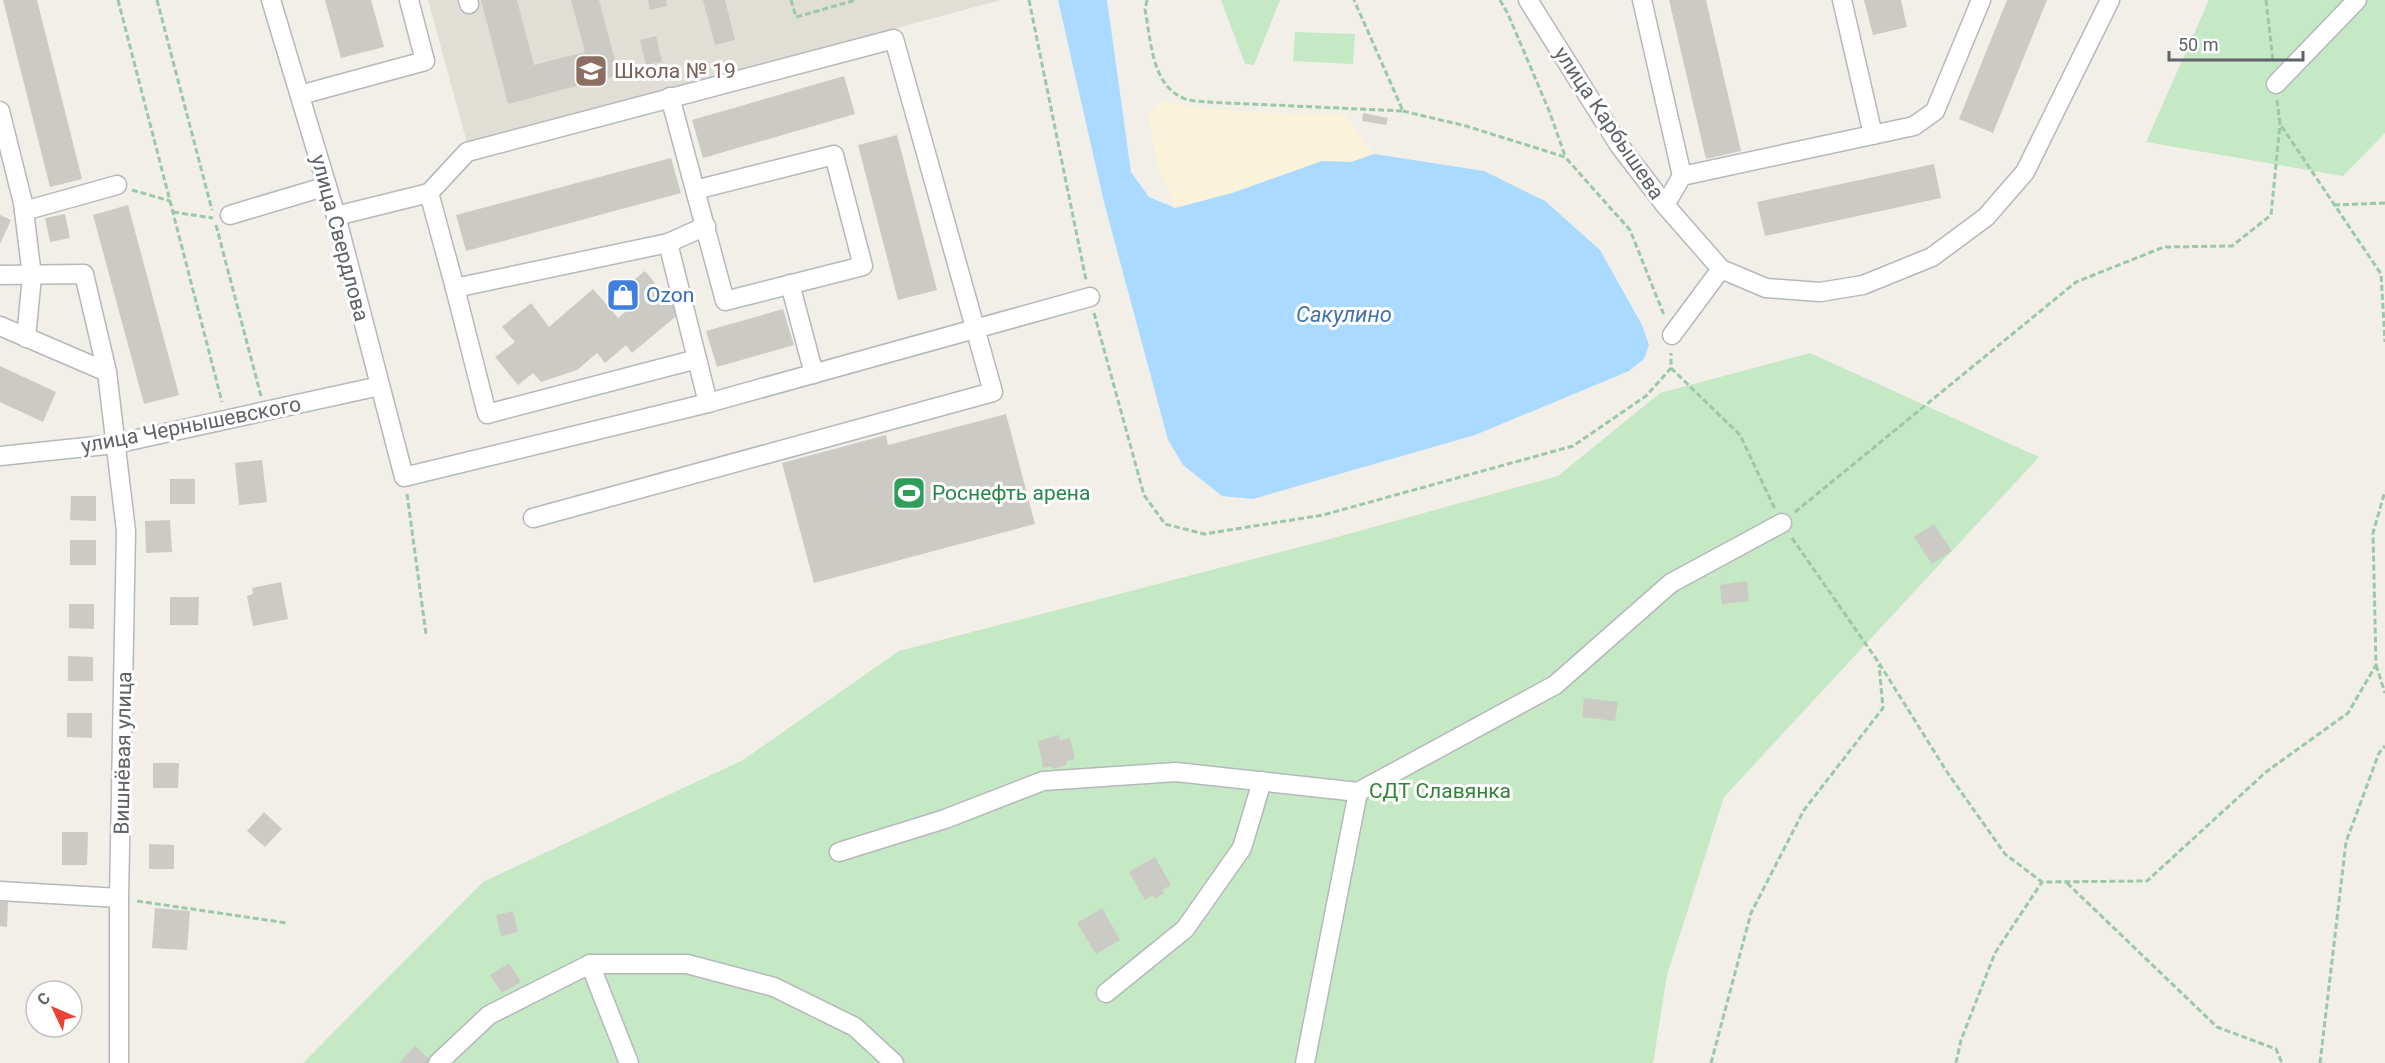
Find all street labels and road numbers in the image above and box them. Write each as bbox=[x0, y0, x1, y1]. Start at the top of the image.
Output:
street label: улица Карбышева bbox=[1549, 42, 1669, 204]
street label: улица Свердлова bbox=[306, 152, 374, 324]
street label: улица Чернышевского bbox=[79, 392, 303, 458]
street label: Вишнёвая улица bbox=[110, 671, 136, 835]

